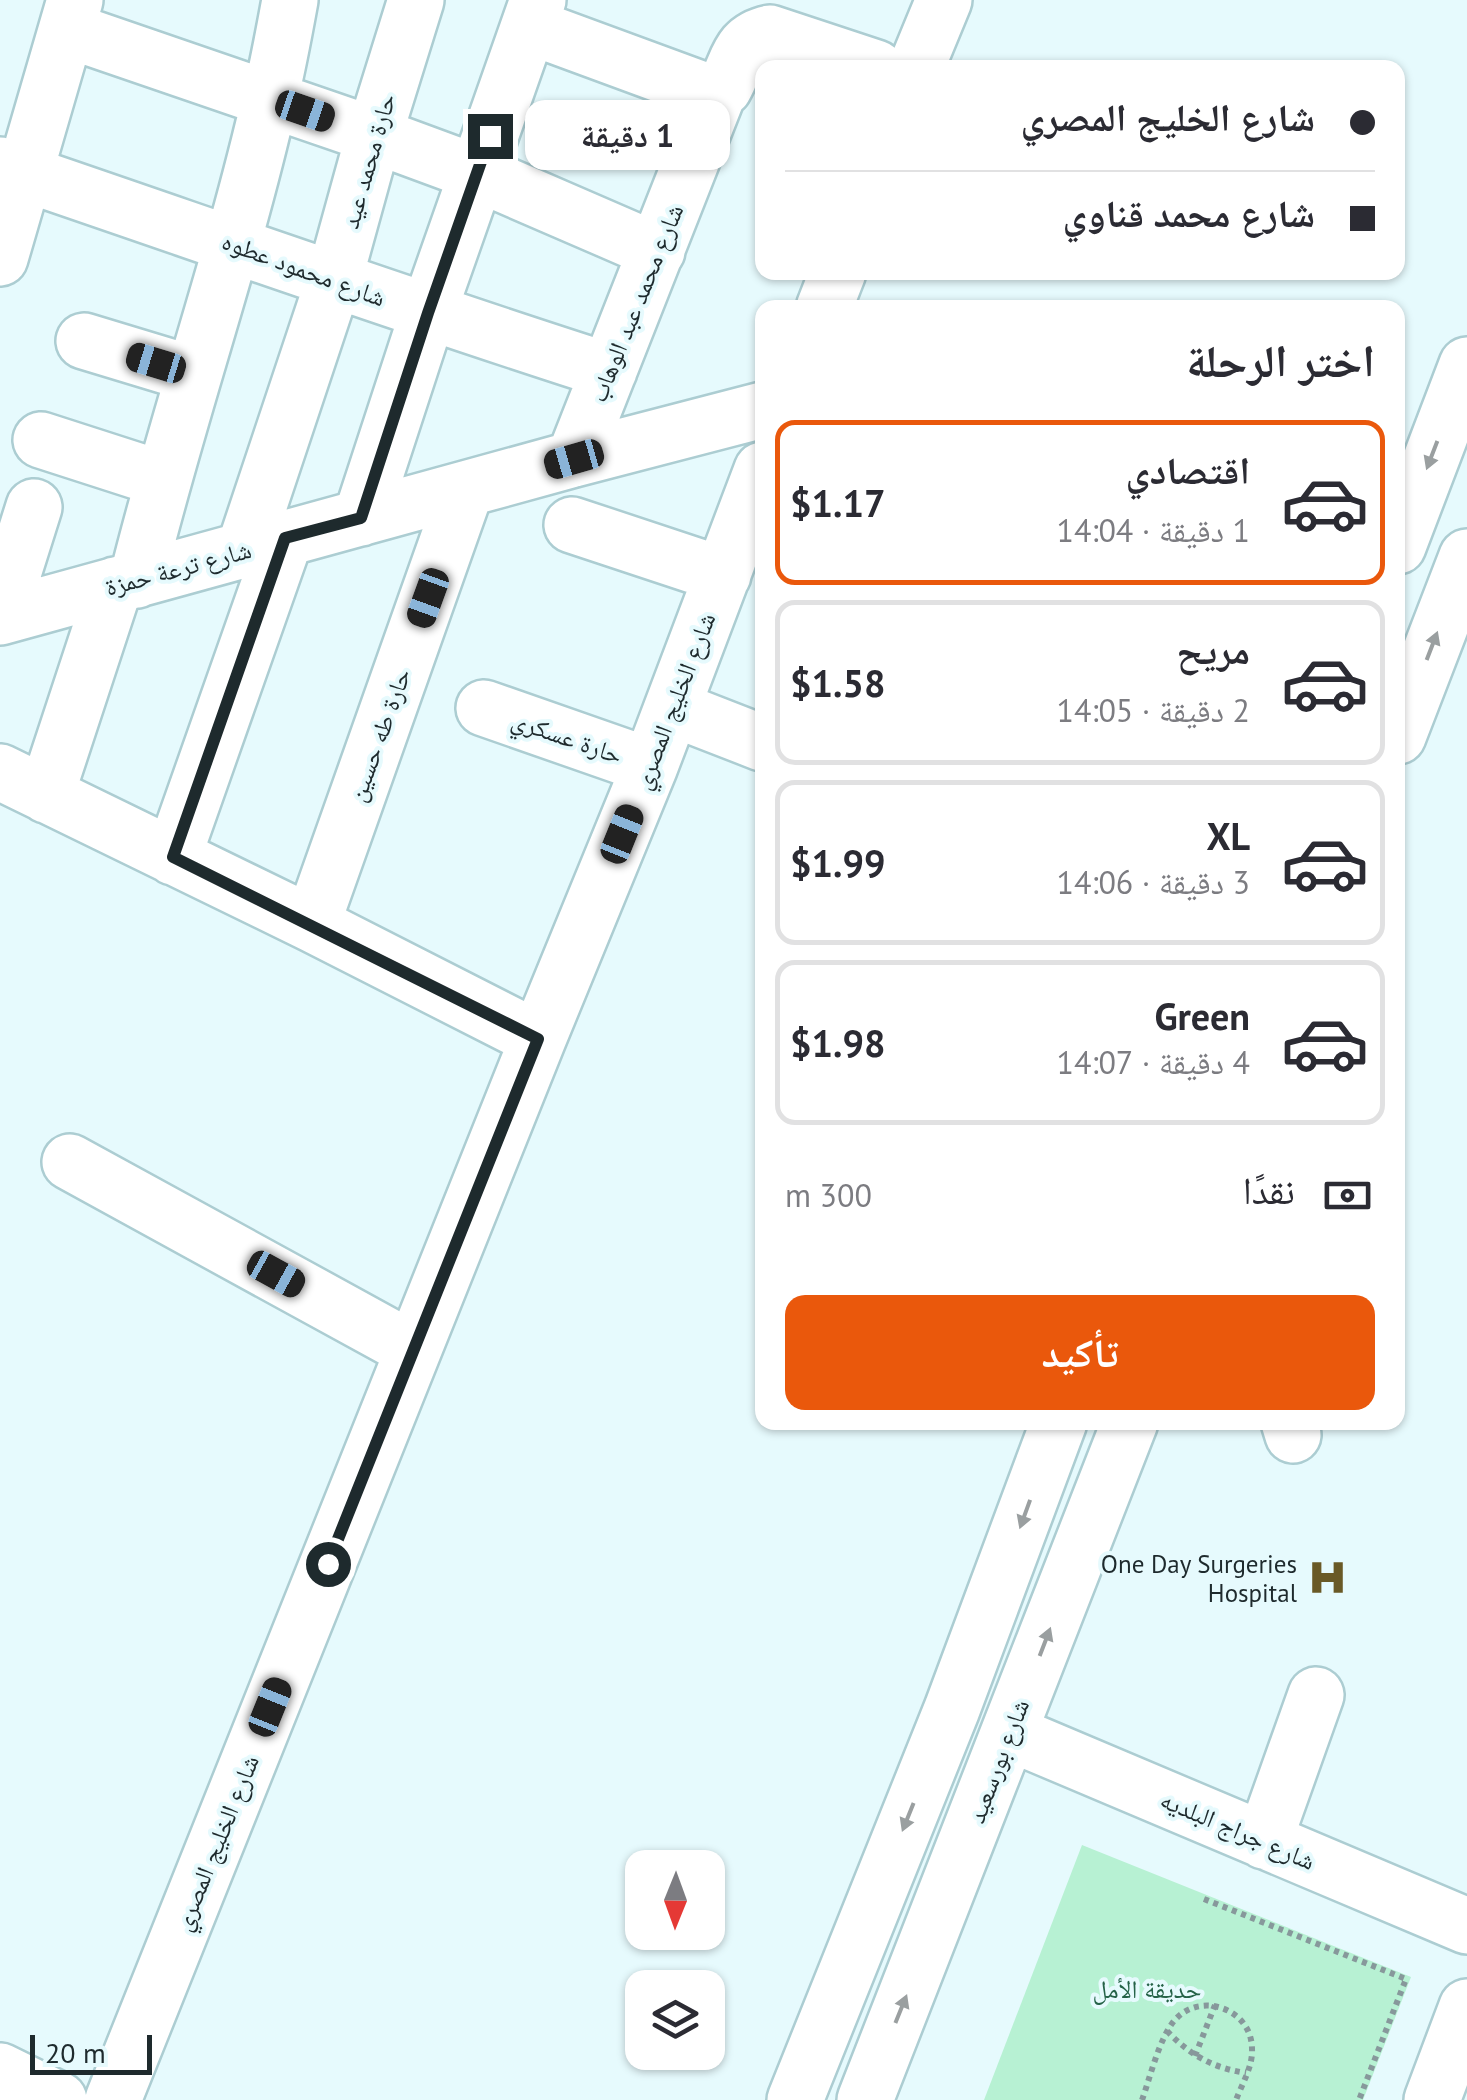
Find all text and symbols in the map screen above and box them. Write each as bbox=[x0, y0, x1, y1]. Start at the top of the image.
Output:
car bbox=[272, 87, 338, 135]
street label: حارة محمد عيد bbox=[333, 90, 403, 232]
text: شارع الخليج المصري bbox=[1020, 92, 1315, 141]
callout: 1 دقيقة bbox=[525, 101, 730, 171]
route end bbox=[468, 114, 513, 159]
text: 1 دقيقة bbox=[581, 114, 674, 156]
text: شارع محمد قناوي bbox=[1063, 188, 1315, 237]
street label: شارع محمد عبد الوهاب bbox=[582, 199, 690, 407]
street label: شارع محمود عطوه bbox=[218, 225, 390, 313]
text: اختر الرحلة bbox=[1186, 331, 1375, 389]
car bbox=[123, 340, 189, 386]
car bbox=[541, 436, 607, 482]
one-way arrow bbox=[1424, 441, 1440, 471]
text: اقتصادي bbox=[1126, 445, 1250, 494]
icon: car bbox=[1280, 458, 1370, 548]
text: $1.17 bbox=[790, 478, 886, 527]
text: 1 دقيقة · 14:04 bbox=[1057, 509, 1250, 551]
street label: شارع ترعة حمزة bbox=[101, 533, 255, 603]
car bbox=[404, 565, 452, 631]
street label: شارع الخليج المصري bbox=[626, 608, 727, 796]
text: مريح bbox=[1176, 625, 1250, 674]
one-way arrow bbox=[1425, 631, 1441, 661]
icon: car bbox=[1280, 638, 1370, 728]
text: $1.58 bbox=[790, 658, 886, 707]
street label: حارة طه حسين bbox=[340, 664, 418, 806]
text: 2 دقيقة · 14:05 bbox=[1057, 689, 1250, 731]
street label: حارة عسكري bbox=[506, 703, 627, 775]
car bbox=[597, 801, 647, 867]
text: XL bbox=[1206, 811, 1250, 860]
icon: car bbox=[1280, 818, 1370, 908]
text: $1.99 bbox=[790, 838, 886, 887]
text: 3 دقيقة · 14:06 bbox=[1057, 861, 1250, 903]
text: Green bbox=[1154, 991, 1250, 1040]
icon: car bbox=[1280, 998, 1370, 1088]
text: $1.98 bbox=[790, 1018, 886, 1067]
text: 4 دقيقة · 14:07 bbox=[1057, 1041, 1250, 1083]
text: نقدًا bbox=[1243, 1165, 1295, 1214]
icon: cash bbox=[1320, 1168, 1375, 1223]
text: 300 m bbox=[785, 1174, 872, 1216]
car bbox=[242, 1246, 310, 1302]
button: تأكيد bbox=[785, 1295, 1375, 1410]
one-way arrow bbox=[1017, 1499, 1032, 1529]
route start bbox=[306, 1542, 351, 1587]
place label: One Day Surgeries Hospital bbox=[1101, 1548, 1298, 1609]
hospital icon: One Day Surgeries Hospital bbox=[1306, 1557, 1348, 1599]
one-way arrow bbox=[1038, 1626, 1053, 1656]
car bbox=[245, 1674, 295, 1740]
street label: شارع بورسعيد bbox=[960, 1695, 1036, 1827]
street label: شارع الخليج المصري bbox=[166, 1750, 270, 1937]
street label: شارع جراج البلديه bbox=[1156, 1783, 1320, 1877]
one-way arrow bbox=[900, 1803, 916, 1833]
north arrow bbox=[625, 1850, 725, 1950]
map controls bbox=[625, 1850, 725, 2070]
button: layers bbox=[625, 1970, 725, 2070]
park label: حديقة الأمل bbox=[1092, 1973, 1202, 2005]
one-way arrow bbox=[893, 1994, 909, 2024]
scale bar bbox=[30, 2030, 152, 2074]
text: 20 m bbox=[45, 2034, 106, 2071]

